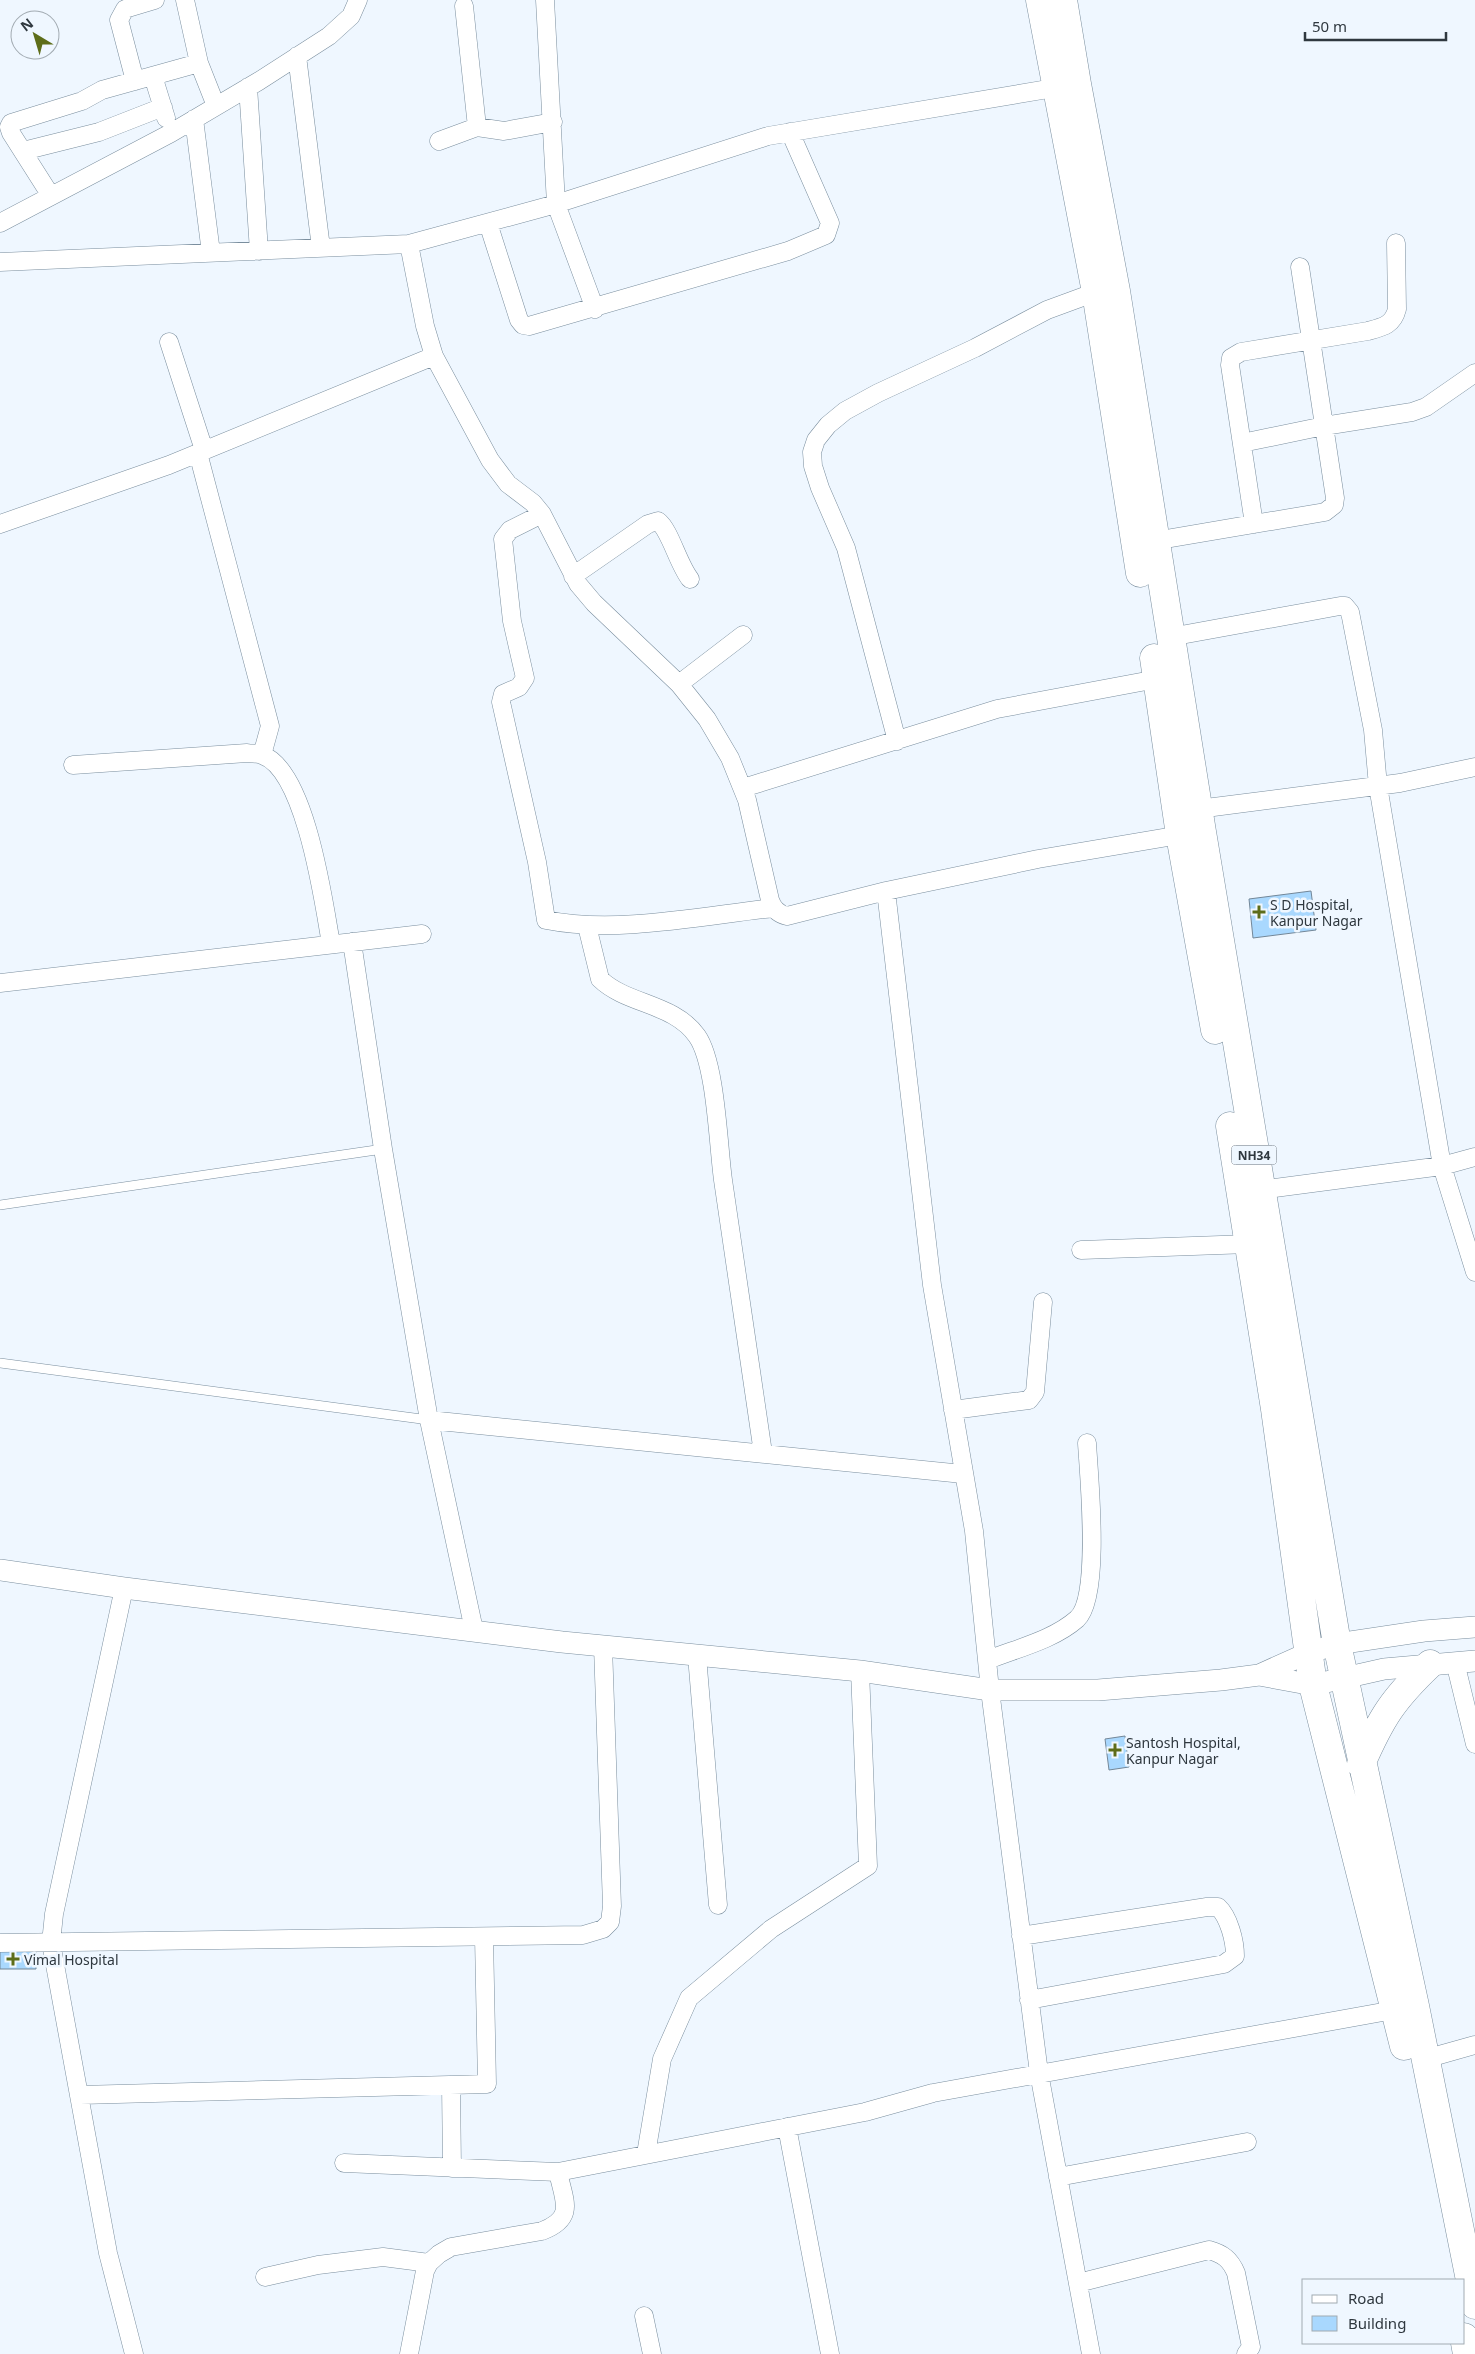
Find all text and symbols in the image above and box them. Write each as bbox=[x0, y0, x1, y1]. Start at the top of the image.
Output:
north arrow bbox=[10, 10, 60, 60]
scale bar bbox=[1305, 10, 1446, 42]
text: N bbox=[16, 13, 37, 35]
text: 50 m bbox=[1312, 16, 1347, 36]
place label: S D Hospital, Kanpur Nagar bbox=[1270, 895, 1363, 930]
marker: S D Hospital, Kanpur Nagar bbox=[1252, 905, 1266, 919]
road number: NH34 bbox=[1232, 1146, 1276, 1164]
place label: Santosh Hospital, Kanpur Nagar bbox=[1126, 1733, 1241, 1768]
marker: Santosh Hospital, Kanpur Nagar bbox=[1108, 1743, 1122, 1757]
place label: Vimal Hospital bbox=[24, 1950, 119, 1969]
marker: Vimal Hospital bbox=[6, 1952, 20, 1966]
legend bbox=[1302, 2279, 1465, 2344]
text: Road bbox=[1348, 2288, 1384, 2308]
text: Building bbox=[1348, 2313, 1406, 2333]

